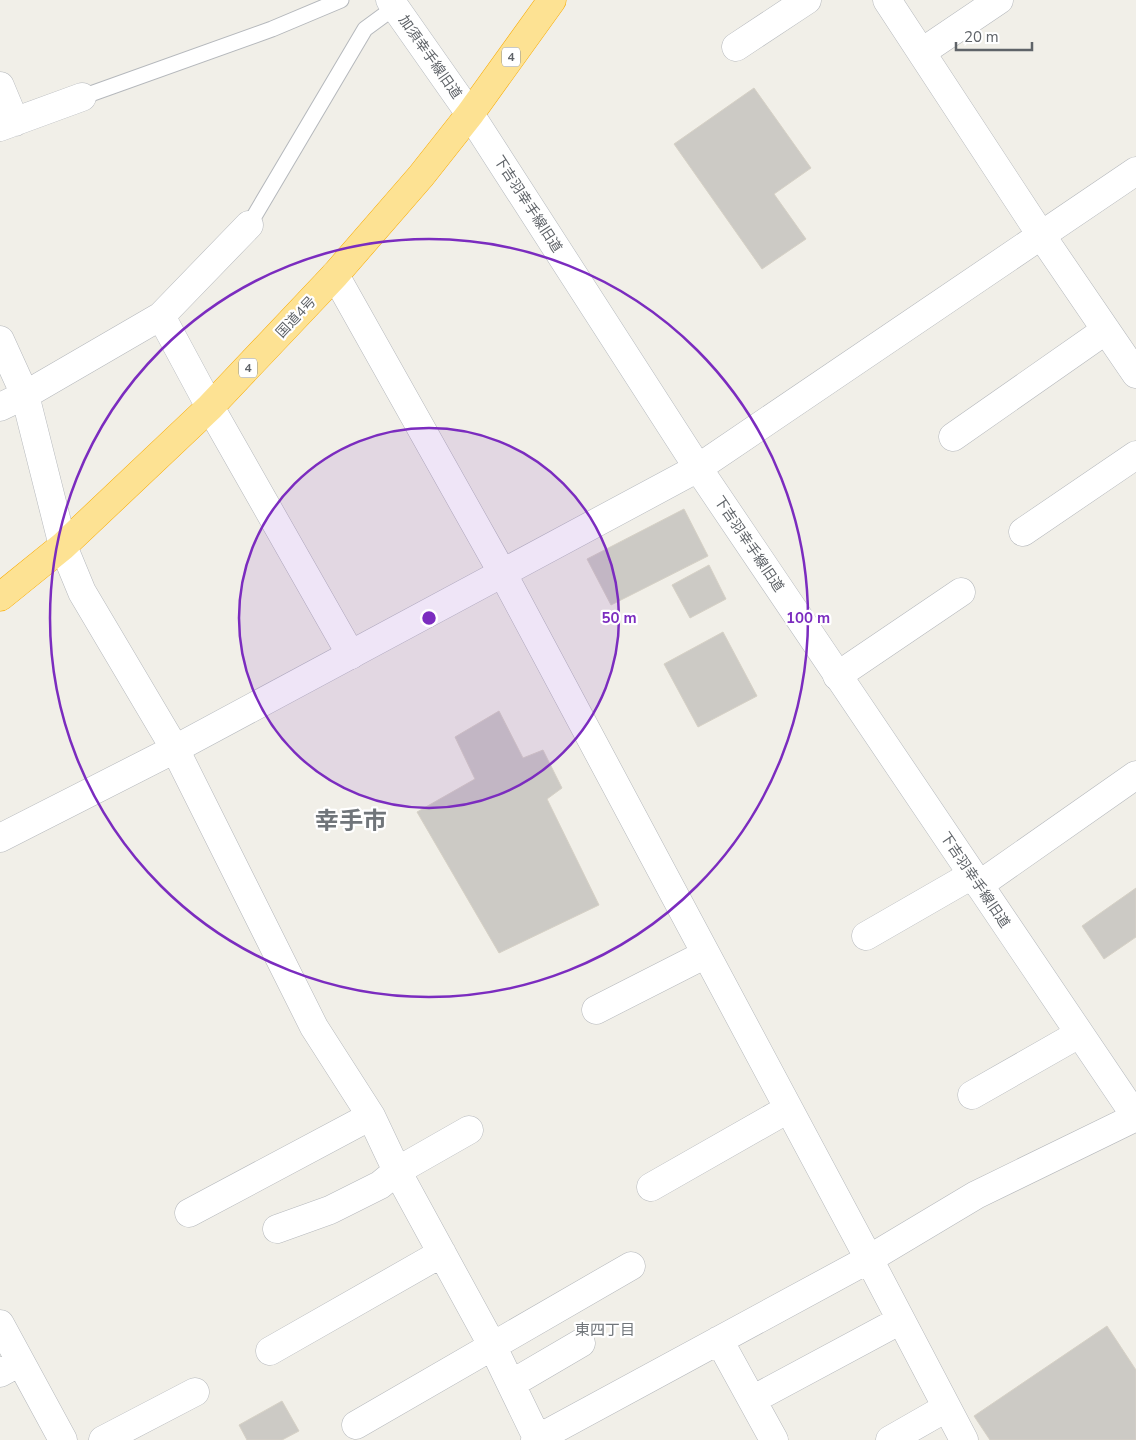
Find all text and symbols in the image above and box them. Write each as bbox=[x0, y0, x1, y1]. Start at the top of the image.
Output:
street label: 加須幸手線旧道 bbox=[394, 11, 466, 103]
scale bar bbox=[956, 20, 1032, 52]
text: 20 m bbox=[964, 27, 999, 47]
road number: 4 bbox=[502, 48, 520, 66]
street label: 下吉羽幸手線旧道 bbox=[490, 152, 566, 256]
street label: 国道4号 bbox=[272, 292, 320, 342]
road number: 4 bbox=[239, 358, 257, 378]
street label: 下吉羽幸手線旧道 bbox=[710, 492, 788, 596]
text: 50 m bbox=[601, 608, 637, 628]
text: 100 m bbox=[786, 608, 830, 628]
centre of rings bbox=[420, 609, 438, 627]
district label: 幸手市 bbox=[315, 805, 387, 837]
street label: 下吉羽幸手線旧道 bbox=[936, 828, 1014, 932]
district label: 東四丁目 bbox=[575, 1320, 635, 1340]

